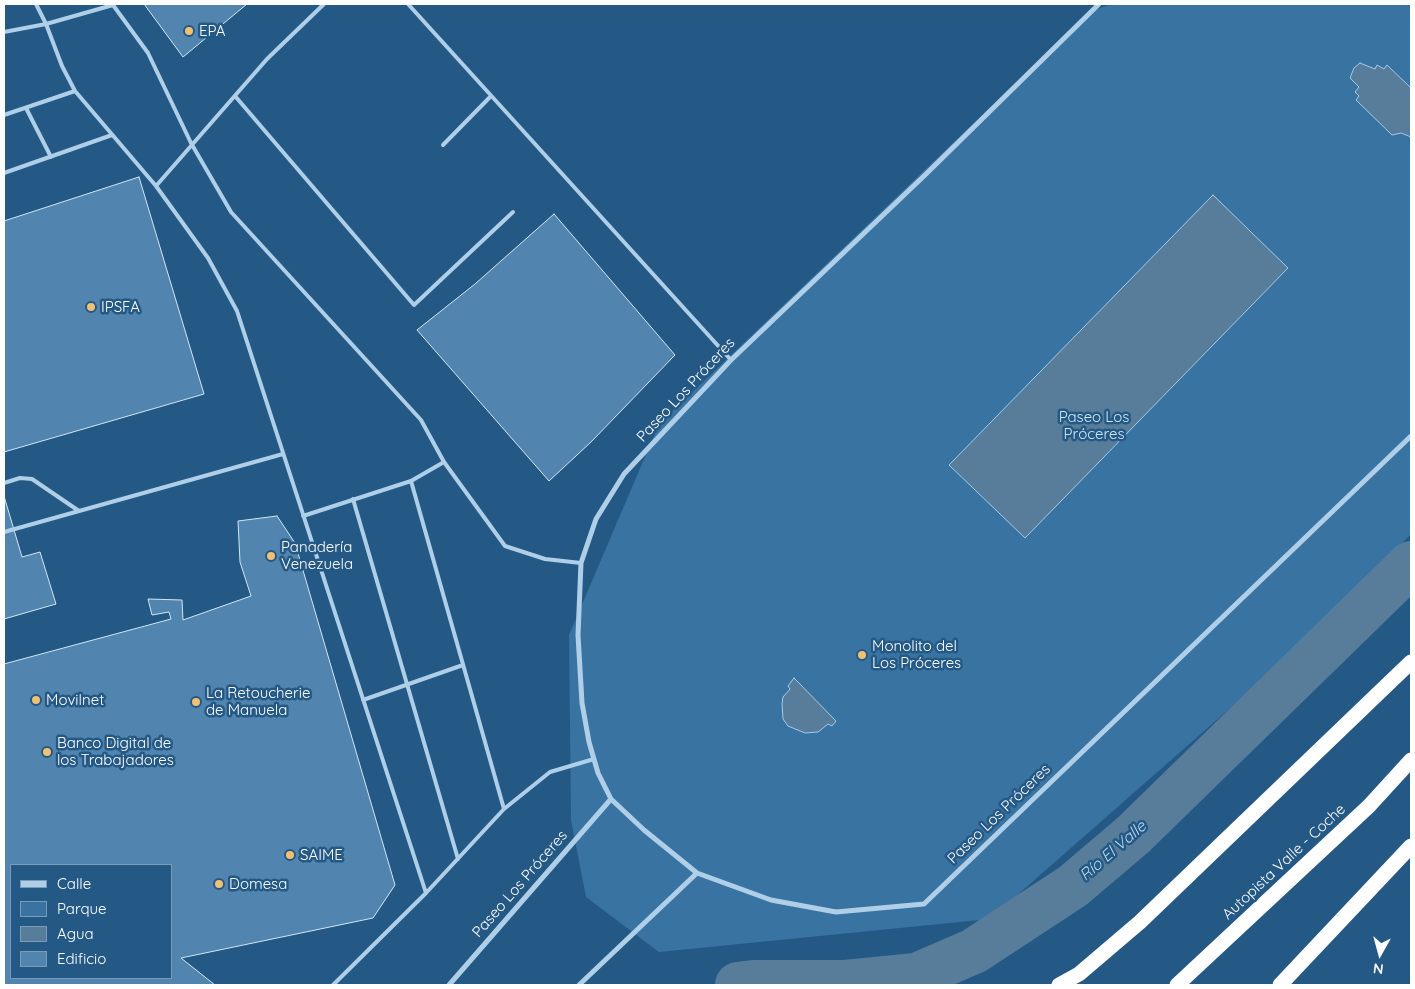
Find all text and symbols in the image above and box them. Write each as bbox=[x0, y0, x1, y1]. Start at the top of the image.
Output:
place label: EPA bbox=[199, 22, 226, 40]
marker: EPA bbox=[183, 25, 195, 37]
place label: IPSFA bbox=[101, 298, 140, 316]
marker: IPSFA bbox=[85, 301, 97, 313]
street label: Paseo Los Próceres bbox=[633, 334, 739, 446]
park label: Paseo Los Próceres bbox=[1059, 408, 1129, 443]
place label: Panadería Venezuela bbox=[281, 538, 353, 573]
marker: Panadería Venezuela bbox=[265, 550, 277, 562]
place label: Monolito del Los Próceres bbox=[872, 637, 961, 672]
marker: Monolito del Los Próceres bbox=[856, 649, 868, 661]
place label: La Retoucherie de Manuela bbox=[206, 684, 310, 719]
place label: Movilnet bbox=[46, 691, 104, 709]
marker: Movilnet bbox=[30, 694, 42, 706]
marker: La Retoucherie de Manuela bbox=[190, 696, 202, 708]
place label: Banco Digital de los Trabajadores bbox=[57, 734, 174, 769]
marker: Banco Digital de los Trabajadores bbox=[41, 746, 53, 758]
street label: Paseo Los Próceres bbox=[944, 760, 1054, 868]
street label: Autopista Valle - Coche bbox=[1219, 800, 1349, 924]
water label: Río El Valle bbox=[1076, 817, 1150, 885]
street label: Paseo Los Próceres bbox=[469, 827, 571, 941]
place label: SAIME bbox=[300, 846, 343, 864]
marker: SAIME bbox=[284, 849, 296, 861]
legend bbox=[10, 864, 172, 979]
text: Calle bbox=[57, 874, 91, 893]
place label: Domesa bbox=[229, 875, 287, 893]
marker: Domesa bbox=[213, 878, 225, 890]
text: Parque bbox=[57, 899, 107, 918]
text: Agua bbox=[57, 924, 94, 943]
north arrow bbox=[1355, 929, 1405, 979]
text: Edificio bbox=[57, 949, 106, 968]
text: N bbox=[1372, 959, 1384, 978]

